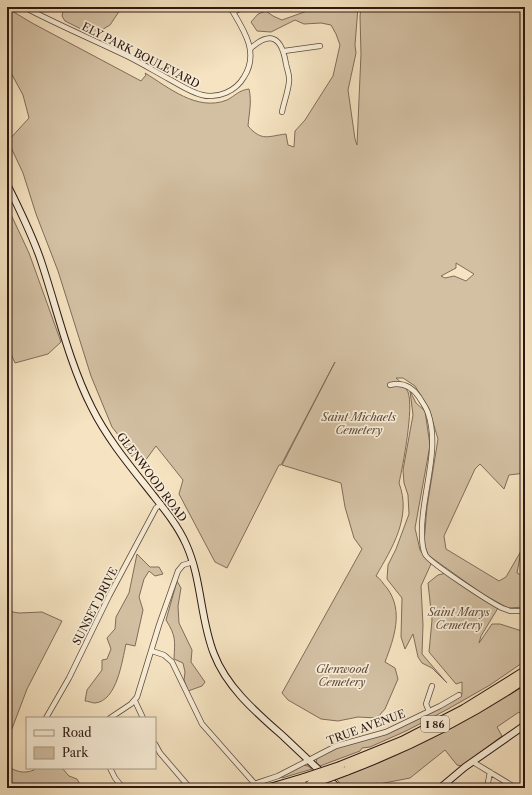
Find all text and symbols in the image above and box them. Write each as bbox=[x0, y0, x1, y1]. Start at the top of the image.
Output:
street label: ELY PARK BOULEVARD bbox=[80, 19, 202, 91]
park label: Saint Michaels Cemetery bbox=[321, 410, 397, 437]
street label: GLENWOOD ROAD bbox=[114, 430, 190, 524]
street label: SUNSET DRIVE bbox=[69, 564, 121, 647]
park label: Saint Marys Cemetery bbox=[427, 605, 490, 632]
park label: Glenwood Cemetery bbox=[316, 662, 370, 689]
street label: TRUE AVENUE bbox=[325, 706, 408, 748]
road number: I 86 bbox=[421, 716, 449, 732]
legend bbox=[26, 717, 156, 769]
text: Road bbox=[62, 725, 92, 740]
text: Park bbox=[62, 745, 89, 760]

